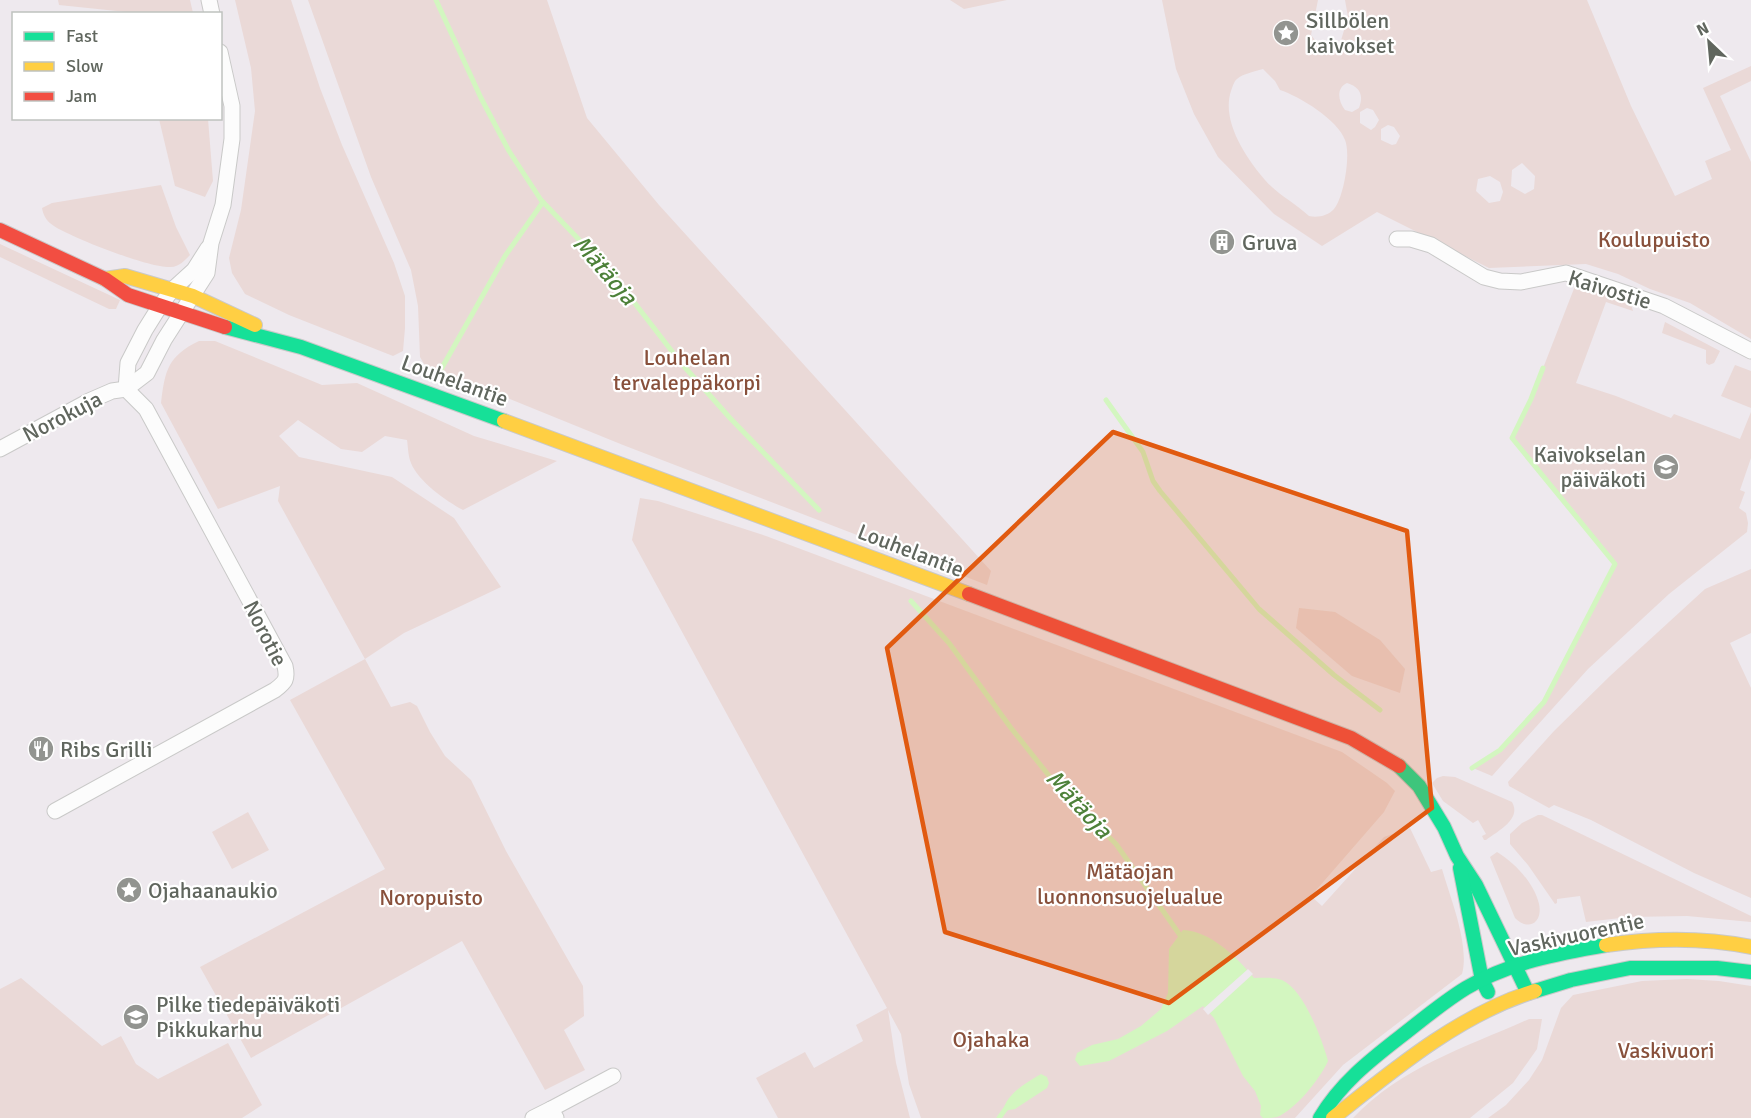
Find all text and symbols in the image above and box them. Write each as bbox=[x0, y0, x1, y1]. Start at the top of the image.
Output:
place label: Sillbölen kaivokset bbox=[1306, 7, 1395, 59]
legend bbox=[12, 12, 222, 120]
north arrow bbox=[1679, 12, 1739, 72]
place icon: Sillbölen kaivokset bbox=[1271, 18, 1301, 48]
text: N bbox=[1693, 18, 1712, 41]
text: Fast bbox=[66, 25, 98, 47]
text: Slow bbox=[66, 55, 103, 77]
text: Jam bbox=[66, 85, 97, 107]
park label: Koulupuisto bbox=[1598, 226, 1710, 253]
building icon: Gruva bbox=[1207, 227, 1237, 257]
water label: Mätäoja bbox=[566, 229, 644, 312]
place label: Gruva bbox=[1242, 229, 1297, 256]
street label: Kaivostie bbox=[1565, 264, 1655, 315]
park label: Louhelan tervaleppäkorpi bbox=[613, 344, 761, 396]
street label: Louhelantie bbox=[398, 349, 512, 412]
street label: Norokuja bbox=[18, 385, 106, 448]
place label: Kaivokselan päiväkoti bbox=[1533, 441, 1646, 493]
school or university icon: Kaivokselan päiväkoti bbox=[1651, 452, 1681, 482]
street label: Louhelantie bbox=[854, 518, 968, 583]
street label: Norotie bbox=[238, 596, 294, 671]
restaurant icon: Ribs Grilli bbox=[26, 734, 56, 764]
place label: Ribs Grilli bbox=[60, 736, 152, 763]
water label: Mätäoja bbox=[1040, 763, 1119, 845]
park label: Mätäojan luonnonsuojelualue bbox=[1037, 858, 1223, 910]
place icon: Ojahaanaukio bbox=[114, 875, 144, 905]
place label: Ojahaanaukio bbox=[148, 877, 278, 904]
park label: Noropuisto bbox=[379, 884, 483, 911]
street label: Vaskivuorentie bbox=[1506, 907, 1646, 962]
place label: Pilke tiedepäiväkoti Pikkukarhu bbox=[156, 991, 340, 1043]
school or university icon: Pilke tiedepäiväkoti Pikkukarhu bbox=[121, 1002, 151, 1032]
park label: Ojahaka bbox=[952, 1026, 1030, 1053]
park label: Vaskivuori bbox=[1617, 1037, 1715, 1064]

